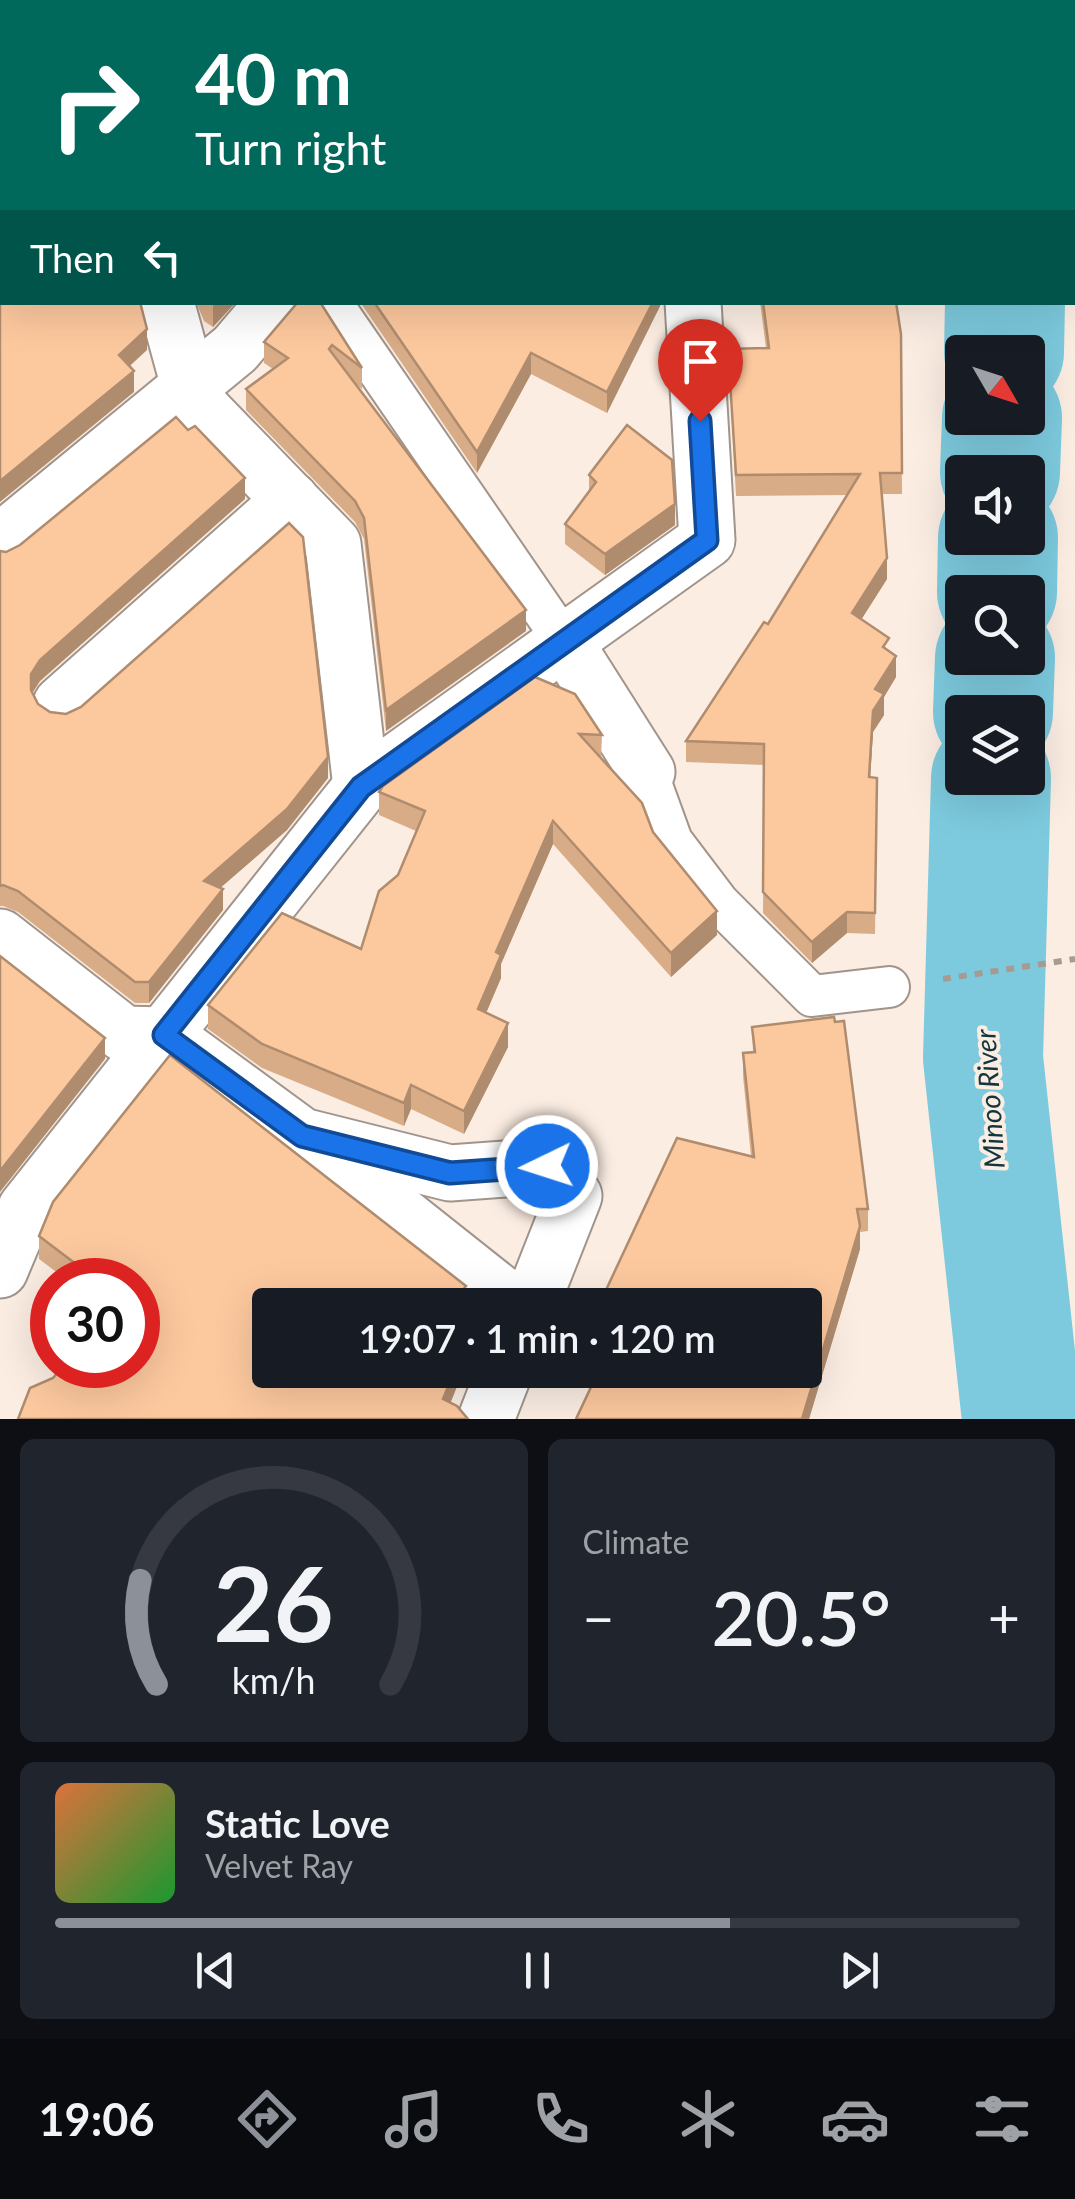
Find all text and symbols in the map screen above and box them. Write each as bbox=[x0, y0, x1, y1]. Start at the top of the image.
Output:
text: 40 m bbox=[195, 36, 352, 120]
icon: right bbox=[30, 40, 160, 170]
text: Turn right bbox=[195, 121, 386, 175]
icon: left bbox=[135, 230, 190, 285]
text: Then bbox=[30, 235, 115, 281]
pin bbox=[658, 319, 743, 422]
icon: arrive bbox=[673, 334, 728, 389]
north arrow bbox=[945, 335, 1045, 435]
map controls bbox=[945, 335, 1045, 795]
button: sound bbox=[945, 455, 1045, 555]
button: search bbox=[945, 575, 1045, 675]
button: layers bbox=[945, 695, 1045, 795]
water label: Minoo River bbox=[967, 1028, 1011, 1170]
position arrow bbox=[495, 1114, 599, 1218]
speed limit sign: 30 bbox=[30, 1258, 160, 1388]
text: 19:07 · 1 min · 120 m bbox=[359, 1315, 715, 1361]
text: Climate bbox=[583, 1522, 689, 1561]
text: 26 bbox=[213, 1539, 334, 1664]
text: 20.5° bbox=[712, 1572, 891, 1662]
text: − bbox=[583, 1584, 614, 1650]
text: + bbox=[988, 1584, 1020, 1650]
text: km/h bbox=[232, 1659, 316, 1702]
text: Static Love bbox=[205, 1800, 390, 1846]
text: Velvet Ray bbox=[205, 1846, 353, 1885]
icon: previous bbox=[188, 1943, 243, 1998]
icon: pause bbox=[510, 1943, 565, 1998]
icon: next bbox=[832, 1943, 887, 1998]
icon: directions bbox=[232, 2084, 302, 2154]
icon: music bbox=[379, 2084, 449, 2154]
icon: phone bbox=[526, 2084, 596, 2154]
icon: climate bbox=[673, 2084, 743, 2154]
icon: car bbox=[820, 2084, 890, 2154]
icon: filters bbox=[967, 2084, 1037, 2154]
text: 19:06 bbox=[39, 2092, 155, 2146]

